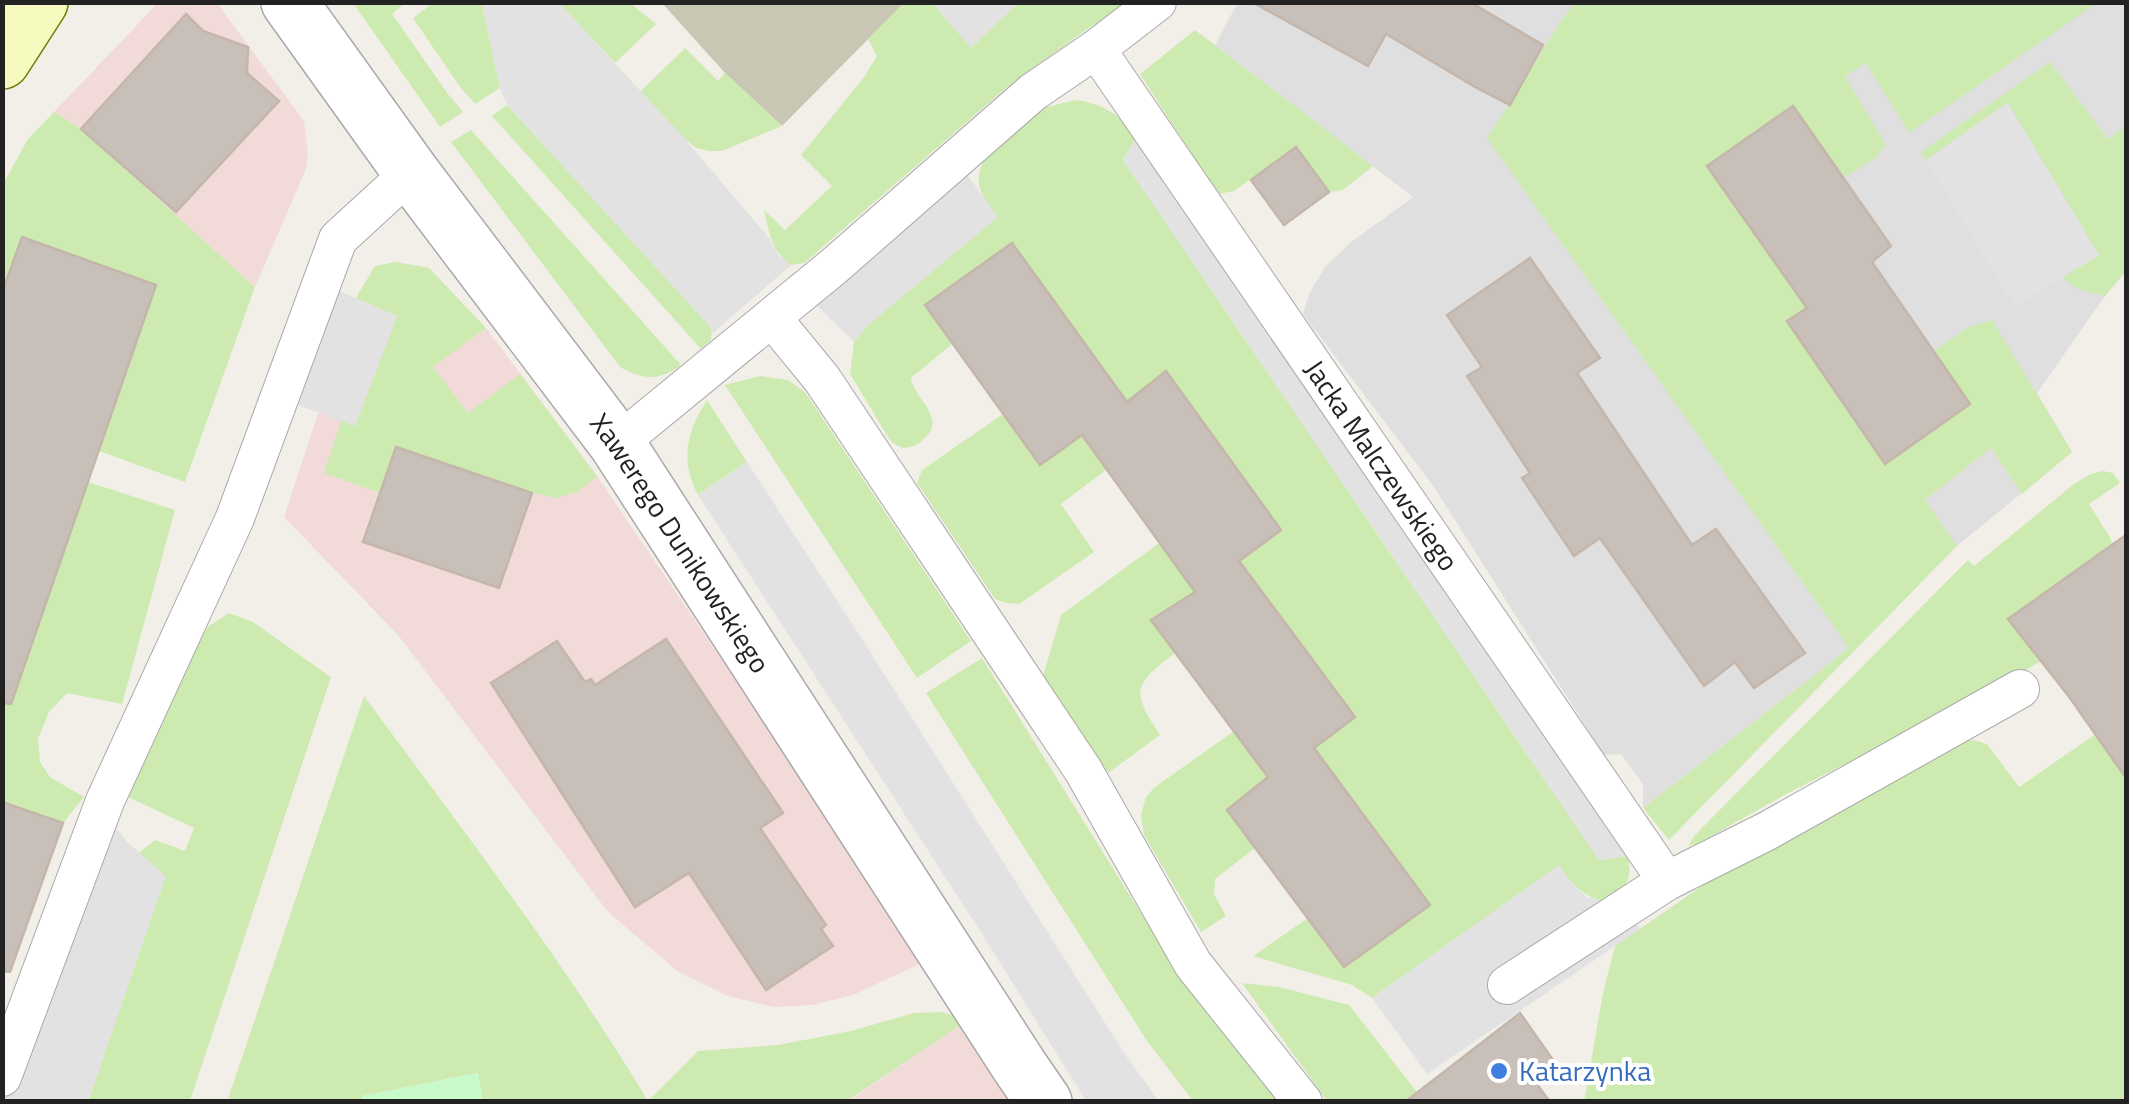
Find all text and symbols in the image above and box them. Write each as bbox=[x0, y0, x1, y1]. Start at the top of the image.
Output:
street label: Jacka Malczewskiego bbox=[1294, 351, 1470, 579]
street label: Xawerego Dunikowskiego bbox=[580, 404, 782, 681]
place label: Katarzynka bbox=[1519, 1049, 1651, 1092]
marker: Katarzynka bbox=[1488, 1060, 1510, 1082]

